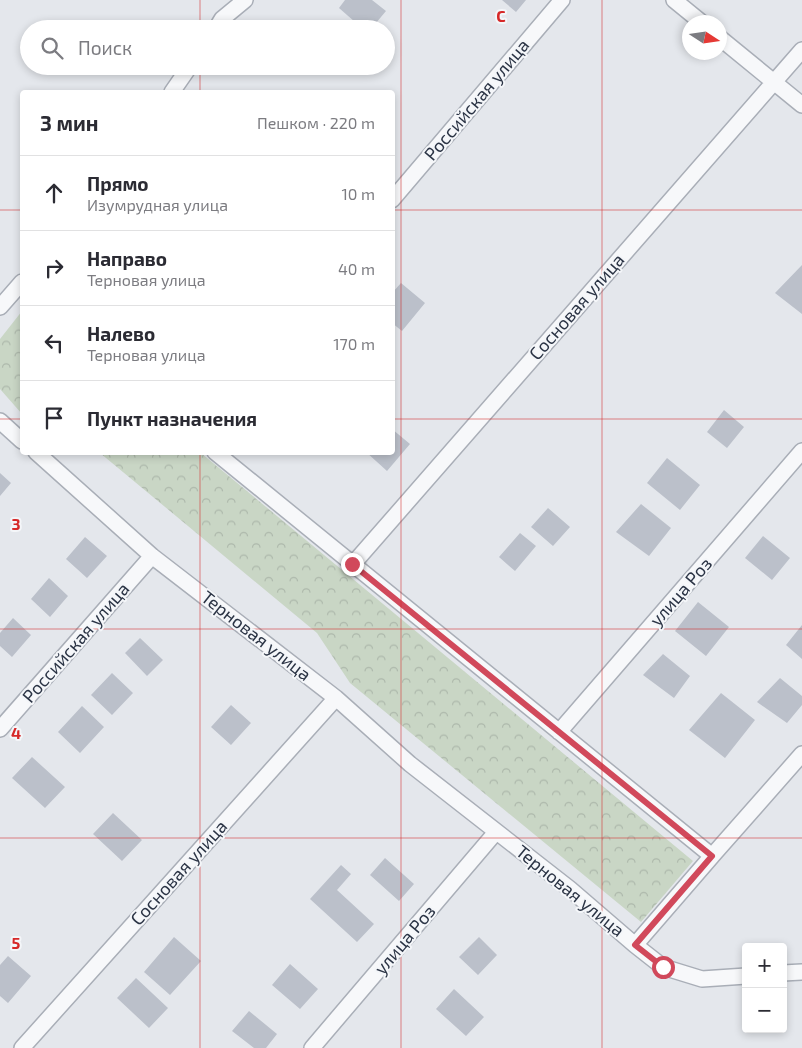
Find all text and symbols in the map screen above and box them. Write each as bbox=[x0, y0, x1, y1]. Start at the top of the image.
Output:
text: C bbox=[496, 6, 506, 25]
north arrow bbox=[682, 15, 727, 60]
search box bbox=[20, 20, 395, 75]
icon: search bbox=[38, 34, 66, 62]
street label: Российская улица bbox=[419, 34, 534, 165]
text: Поиск bbox=[78, 36, 132, 59]
text: 3 мин bbox=[40, 110, 98, 135]
text: Пешком · 220 m bbox=[257, 113, 375, 132]
text: Прямо bbox=[87, 172, 149, 195]
icon: ahead bbox=[40, 179, 68, 207]
text: 10 m bbox=[341, 184, 375, 203]
text: Изумрудная улица bbox=[87, 195, 228, 214]
text: Направо bbox=[87, 247, 167, 270]
street label: Сосновая улица bbox=[524, 249, 628, 364]
icon: right bbox=[40, 254, 68, 282]
text: 40 m bbox=[338, 259, 375, 278]
text: Терновая улица bbox=[87, 270, 206, 289]
text: Налево bbox=[87, 322, 155, 345]
icon: left bbox=[40, 329, 68, 357]
text: 170 m bbox=[333, 334, 375, 353]
text: Терновая улица bbox=[87, 345, 206, 364]
icon: arrive bbox=[40, 404, 68, 432]
text: Пункт назначения bbox=[87, 407, 257, 430]
text: 3 bbox=[11, 514, 21, 533]
street label: улица Роз bbox=[644, 552, 716, 630]
route end bbox=[341, 553, 364, 576]
street label: Российская улица bbox=[17, 578, 133, 707]
street label: Терновая улица bbox=[197, 585, 316, 685]
text: 4 bbox=[11, 723, 21, 742]
street label: Сосновая улица bbox=[125, 815, 231, 929]
street label: Терновая улица bbox=[512, 840, 629, 941]
street label: улица Роз bbox=[369, 900, 440, 979]
text: 5 bbox=[12, 933, 21, 952]
map controls bbox=[742, 943, 787, 1033]
button: + bbox=[742, 943, 787, 988]
route start bbox=[652, 956, 675, 979]
button: − bbox=[742, 988, 787, 1033]

